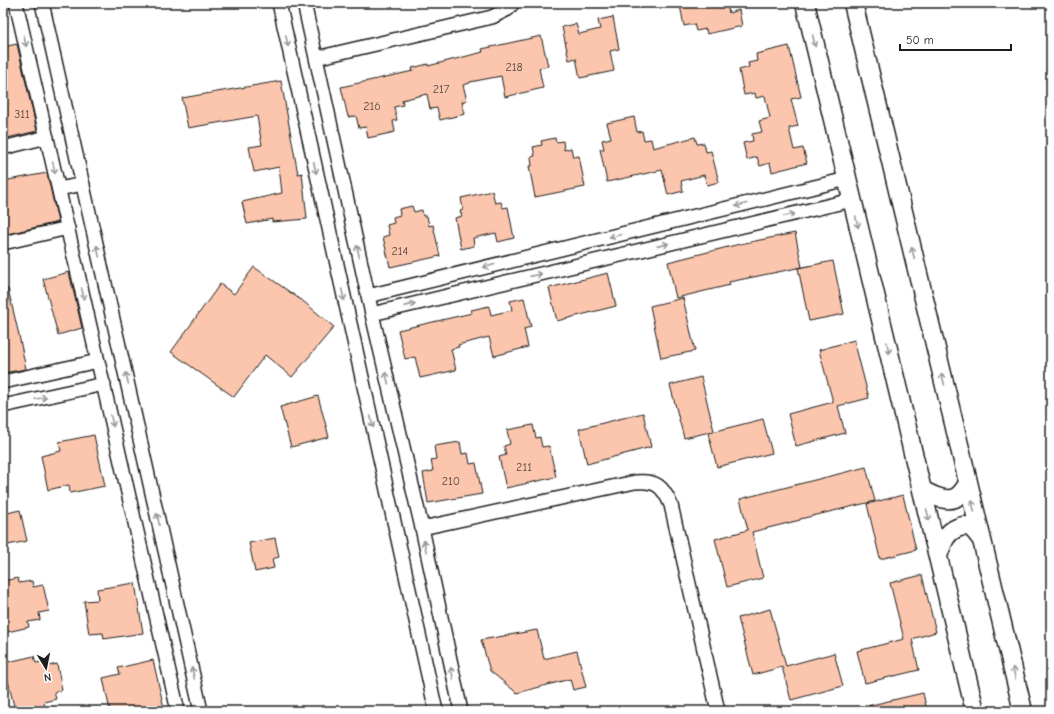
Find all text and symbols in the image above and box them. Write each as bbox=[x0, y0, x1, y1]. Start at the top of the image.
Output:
scale bar bbox=[900, 26, 1011, 52]
text: 50 m bbox=[906, 33, 934, 47]
one-way arrow bbox=[21, 34, 29, 47]
one-way arrow bbox=[284, 34, 291, 47]
one-way arrow bbox=[811, 34, 819, 47]
house number: 218 bbox=[505, 60, 523, 74]
house number: 217 bbox=[433, 82, 450, 96]
house number: 216 bbox=[363, 99, 381, 113]
house number: 311 bbox=[14, 107, 30, 121]
one-way arrow bbox=[50, 161, 58, 174]
one-way arrow bbox=[312, 161, 320, 174]
one-way arrow bbox=[735, 201, 748, 209]
one-way arrow bbox=[782, 210, 795, 218]
one-way arrow bbox=[854, 215, 862, 228]
one-way arrow bbox=[609, 232, 622, 240]
one-way arrow bbox=[656, 240, 669, 248]
house number: 214 bbox=[392, 244, 409, 258]
one-way arrow bbox=[94, 245, 101, 258]
one-way arrow bbox=[354, 245, 362, 258]
one-way arrow bbox=[908, 247, 916, 260]
one-way arrow bbox=[482, 263, 495, 271]
one-way arrow bbox=[529, 270, 542, 278]
one-way arrow bbox=[79, 288, 87, 301]
one-way arrow bbox=[340, 288, 348, 301]
one-way arrow bbox=[403, 300, 416, 308]
one-way arrow bbox=[884, 341, 892, 354]
one-way arrow bbox=[122, 372, 130, 385]
one-way arrow bbox=[382, 372, 390, 385]
one-way arrow bbox=[939, 373, 947, 386]
one-way arrow bbox=[34, 393, 47, 401]
one-way arrow bbox=[109, 414, 116, 427]
one-way arrow bbox=[368, 415, 376, 428]
house number: 211 bbox=[516, 460, 532, 474]
house number: 210 bbox=[442, 474, 460, 488]
one-way arrow bbox=[969, 500, 977, 513]
one-way arrow bbox=[925, 509, 932, 522]
one-way arrow bbox=[154, 513, 162, 526]
one-way arrow bbox=[421, 540, 429, 553]
north arrow bbox=[26, 648, 66, 688]
one-way arrow bbox=[188, 667, 196, 680]
one-way arrow bbox=[448, 667, 456, 680]
one-way arrow bbox=[1009, 667, 1017, 680]
text: N bbox=[43, 670, 52, 684]

